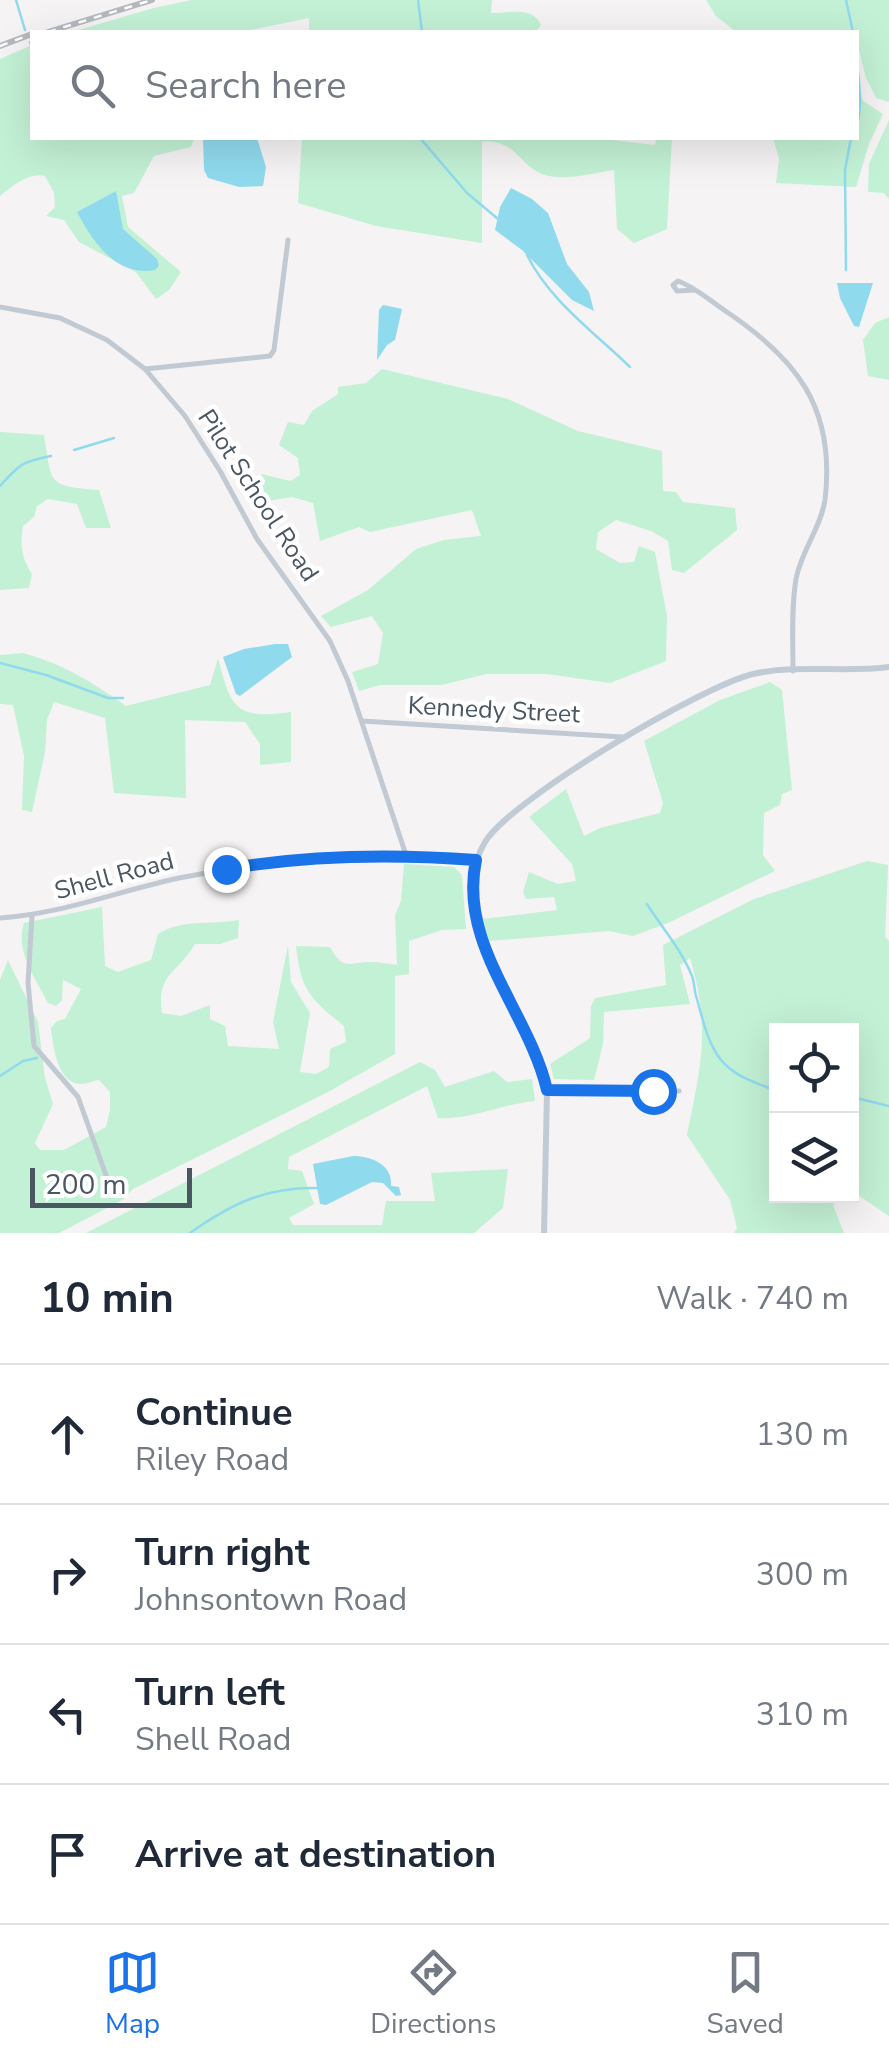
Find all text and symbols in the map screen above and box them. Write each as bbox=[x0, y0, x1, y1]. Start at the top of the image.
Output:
search box bbox=[30, 30, 859, 140]
icon: search bbox=[65, 58, 120, 113]
text: Search here bbox=[145, 60, 346, 111]
street label: Pilot School Road bbox=[190, 403, 327, 588]
street label: Kennedy Street bbox=[407, 689, 581, 731]
street label: Shell Road bbox=[51, 844, 178, 908]
route end bbox=[204, 847, 250, 893]
map controls bbox=[769, 1023, 859, 1203]
button: locate bbox=[769, 1023, 859, 1113]
route start bbox=[631, 1069, 677, 1115]
button: layers bbox=[769, 1113, 859, 1203]
scale bar bbox=[30, 1163, 192, 1208]
text: 200 m bbox=[45, 1166, 127, 1204]
text: 10 min bbox=[40, 1270, 174, 1327]
text: Walk · 740 m bbox=[656, 1277, 849, 1320]
text: Continue bbox=[135, 1387, 293, 1438]
icon: ahead bbox=[40, 1407, 95, 1462]
text: 130 m bbox=[756, 1413, 849, 1456]
text: Riley Road bbox=[135, 1438, 289, 1481]
text: Turn right bbox=[135, 1527, 310, 1578]
icon: right bbox=[40, 1547, 95, 1602]
text: 300 m bbox=[756, 1553, 849, 1596]
text: Johnsontown Road bbox=[135, 1578, 407, 1621]
text: Turn left bbox=[135, 1667, 285, 1718]
icon: left bbox=[40, 1687, 95, 1742]
text: 310 m bbox=[756, 1693, 849, 1736]
text: Shell Road bbox=[135, 1718, 292, 1761]
icon: arrive bbox=[40, 1827, 95, 1882]
text: Arrive at destination bbox=[135, 1829, 496, 1880]
tab: Map bbox=[105, 1945, 160, 2043]
tab: Directions bbox=[370, 1945, 496, 2043]
tab: Saved bbox=[707, 1945, 784, 2043]

